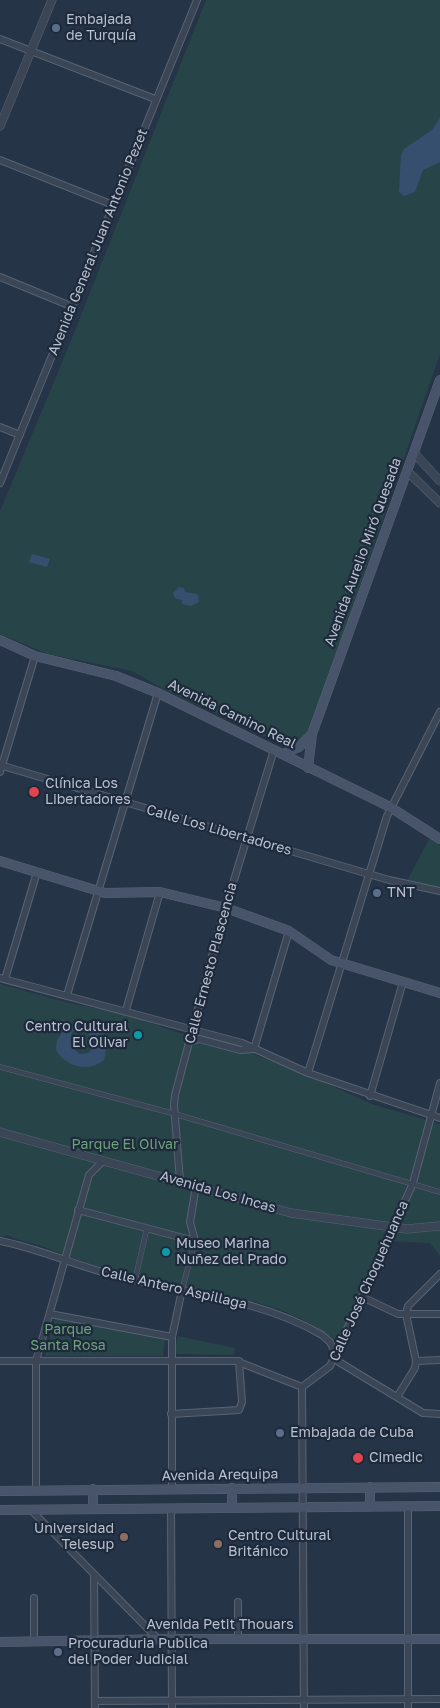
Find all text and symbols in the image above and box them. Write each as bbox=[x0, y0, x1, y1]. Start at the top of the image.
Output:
place label: Embajada de Turquía bbox=[66, 12, 136, 44]
marker: Embajada de Turquía bbox=[50, 22, 62, 34]
street label: Avenida General Juan Antonio Pezet bbox=[45, 126, 151, 358]
street label: Avenida Aurelio Miró Quesada bbox=[321, 455, 405, 649]
street label: Avenida Camino Real bbox=[165, 676, 299, 752]
place label: Clínica Los Libertadores bbox=[45, 776, 131, 809]
marker: Clínica Los Libertadores bbox=[27, 785, 41, 799]
street label: Calle Los Libertadores bbox=[144, 801, 294, 859]
street label: Calle Ernesto Plascencia bbox=[181, 881, 241, 1045]
place label: TNT bbox=[387, 885, 415, 901]
marker: TNT bbox=[371, 887, 383, 899]
place label: Centro Cultural El Olivar bbox=[25, 1019, 128, 1052]
marker: Centro Cultural El Olivar bbox=[132, 1029, 144, 1041]
park label: Parque El Olivar bbox=[72, 1137, 178, 1153]
street label: Avenida Los Incas bbox=[158, 1167, 278, 1217]
street label: Calle José Choquehuanca bbox=[326, 1198, 412, 1364]
place label: Museo Marina Nuñez del Prado bbox=[176, 1236, 287, 1268]
marker: Museo Marina Nuñez del Prado bbox=[160, 1246, 172, 1258]
street label: Calle Antero Aspillaga bbox=[99, 1263, 249, 1313]
park label: Parque Santa Rosa bbox=[30, 1322, 106, 1354]
place label: Embajada de Cuba bbox=[290, 1425, 414, 1441]
marker: Embajada de Cuba bbox=[274, 1427, 286, 1439]
place label: Cimedic bbox=[369, 1450, 423, 1466]
marker: Cimedic bbox=[351, 1451, 365, 1465]
street label: Avenida Arequipa bbox=[161, 1466, 279, 1484]
place label: Universidad Telesup bbox=[34, 1521, 114, 1554]
place label: Centro Cultural Británico bbox=[228, 1528, 331, 1560]
marker: Universidad Telesup bbox=[118, 1531, 130, 1543]
marker: Centro Cultural Británico bbox=[212, 1538, 224, 1550]
street label: Avenida Petit Thouars bbox=[146, 1617, 294, 1633]
place label: Procuraduria Publica del Poder Judicial bbox=[68, 1636, 208, 1668]
marker: Procuraduria Publica del Poder Judicial bbox=[52, 1646, 64, 1658]

